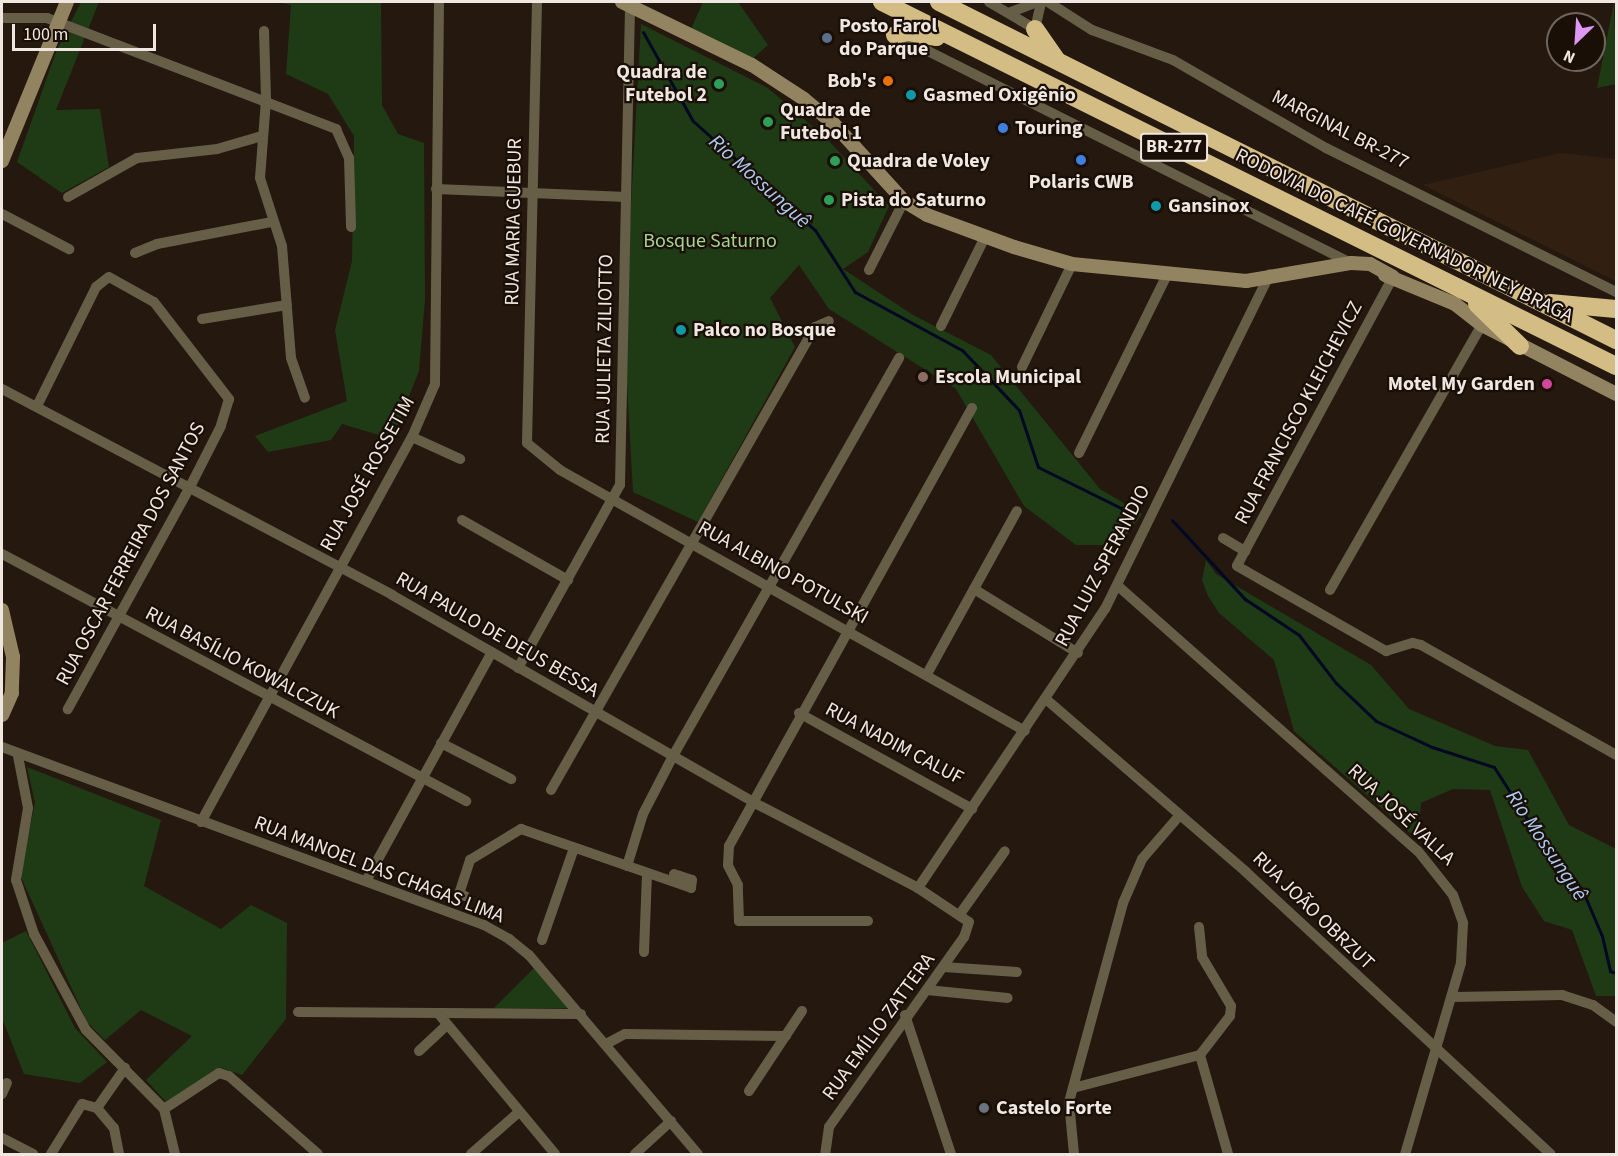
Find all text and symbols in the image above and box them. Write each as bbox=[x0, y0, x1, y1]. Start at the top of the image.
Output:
scale bar bbox=[15, 12, 159, 50]
north arrow bbox=[1546, 12, 1606, 72]
place label: Posto Farol do Parque bbox=[839, 14, 937, 61]
text: 100 m bbox=[23, 22, 68, 47]
marker: Posto Farol do Parque bbox=[820, 31, 834, 45]
text: N bbox=[1560, 44, 1579, 69]
place label: Quadra de Futebol 2 bbox=[616, 60, 707, 107]
place label: Bob's bbox=[827, 69, 876, 93]
marker: Bob's bbox=[881, 74, 895, 88]
marker: Quadra de Futebol 2 bbox=[712, 77, 726, 91]
place label: Gasmed Oxigênio bbox=[923, 83, 1076, 107]
street label: MARGINAL BR-277 bbox=[1268, 85, 1412, 175]
marker: Gasmed Oxigênio bbox=[904, 88, 918, 102]
place label: Quadra de Futebol 1 bbox=[780, 98, 871, 145]
marker: Quadra de Futebol 1 bbox=[761, 115, 775, 129]
place label: Touring bbox=[1015, 116, 1083, 140]
marker: Touring bbox=[996, 121, 1010, 135]
water label: Rio Mossunguê bbox=[704, 129, 816, 233]
road number: BR-277 bbox=[1140, 132, 1208, 162]
street label: RUA MARIA GUEBUR bbox=[501, 138, 527, 306]
street label: RODOVIA DO CAFÉ GOVERNADOR NEY BRAGA bbox=[1231, 143, 1577, 329]
place label: Quadra de Voley bbox=[847, 149, 990, 173]
marker: Polaris CWB bbox=[1074, 153, 1088, 167]
marker: Quadra de Voley bbox=[828, 154, 842, 168]
place label: Polaris CWB bbox=[1028, 170, 1134, 194]
place label: Pista do Saturno bbox=[841, 188, 986, 212]
marker: Pista do Saturno bbox=[822, 193, 836, 207]
place label: Gansinox bbox=[1168, 194, 1249, 218]
marker: Gansinox bbox=[1149, 199, 1163, 213]
park label: Bosque Saturno bbox=[643, 229, 777, 253]
street label: RUA JULIETA ZILIOTTO bbox=[591, 254, 619, 444]
street label: RUA FRANCISCO KLEICHEVICZ bbox=[1230, 297, 1368, 529]
place label: Palco no Bosque bbox=[693, 318, 836, 342]
marker: Palco no Bosque bbox=[674, 323, 688, 337]
place label: Escola Municipal bbox=[935, 365, 1081, 389]
marker: Escola Municipal bbox=[916, 370, 930, 384]
place label: Motel My Garden bbox=[1388, 372, 1535, 396]
marker: Motel My Garden bbox=[1540, 377, 1554, 391]
street label: RUA JOSÉ ROSSETIM bbox=[315, 392, 421, 556]
street label: RUA OSCAR FERREIRA DOS SANTOS bbox=[51, 418, 211, 690]
street label: RUA LUIZ SPERANDIO bbox=[1050, 481, 1156, 651]
street label: RUA ALBINO POTULSKI bbox=[694, 516, 872, 630]
street label: RUA PAULO DE DEUS BESSA bbox=[391, 567, 603, 703]
street label: RUA BASÍLIO KOWALCZUK bbox=[141, 602, 343, 724]
street label: RUA NADIM CALUF bbox=[821, 698, 967, 790]
street label: RUA JOSÉ VALLA bbox=[1342, 759, 1460, 871]
water label: Rio Mossunguê bbox=[1501, 785, 1593, 905]
street label: RUA MANOEL DAS CHAGAS LIMA bbox=[251, 811, 507, 929]
street label: RUA JOÃO OBRZUT bbox=[1247, 847, 1379, 975]
street label: RUA EMÍLIO ZATTERA bbox=[818, 949, 940, 1105]
place label: Castelo Forte bbox=[996, 1096, 1112, 1120]
marker: Castelo Forte bbox=[977, 1101, 991, 1115]

